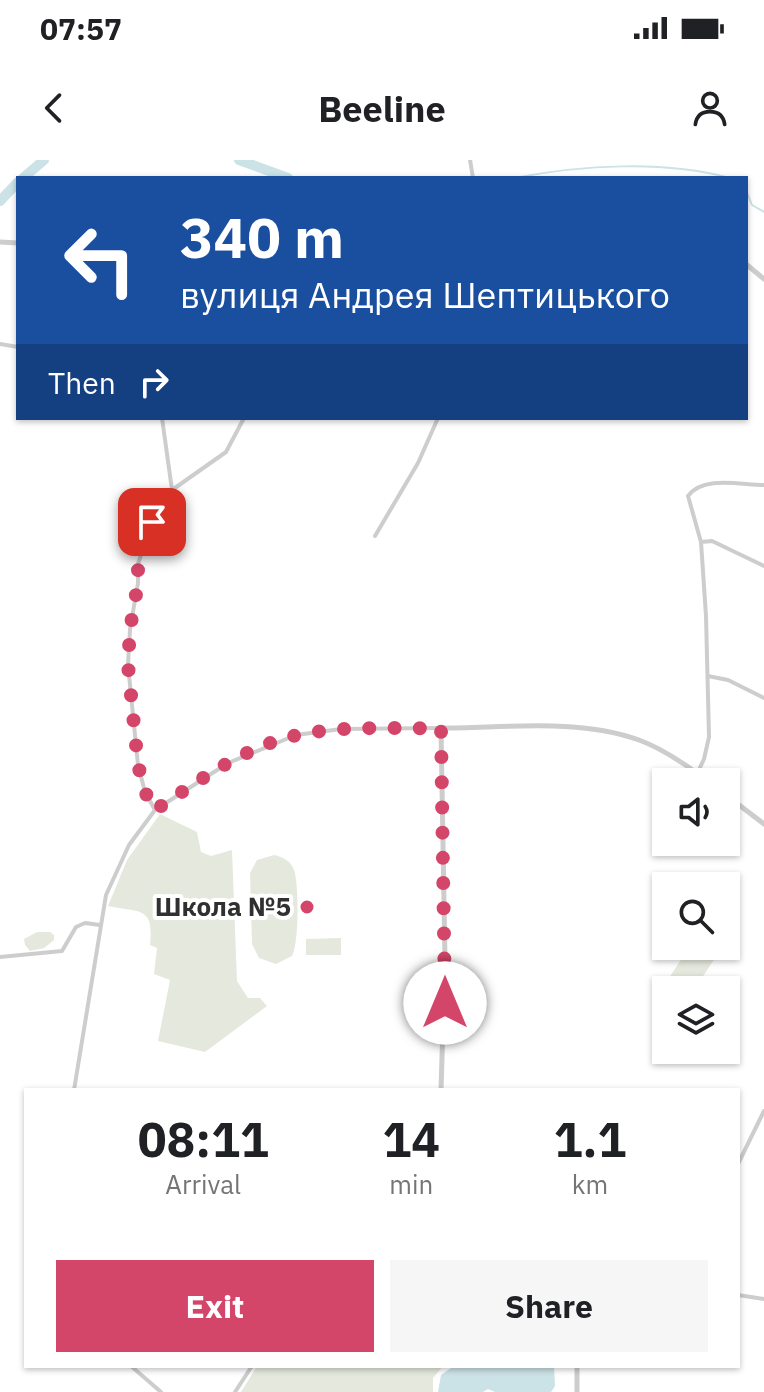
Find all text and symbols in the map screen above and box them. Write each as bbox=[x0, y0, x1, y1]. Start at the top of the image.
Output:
text: 07:57 bbox=[40, 9, 122, 48]
text: Beeline bbox=[318, 85, 446, 132]
icon: back bbox=[32, 86, 76, 130]
icon: person bbox=[688, 86, 732, 130]
text: 340 m bbox=[180, 201, 344, 273]
icon: left bbox=[48, 208, 152, 312]
text: вулиця Андрея Шептицького bbox=[180, 271, 670, 318]
icon: right bbox=[132, 360, 176, 404]
text: Then bbox=[48, 363, 116, 402]
pin bbox=[118, 488, 186, 556]
icon: arrive bbox=[130, 500, 174, 544]
map controls bbox=[652, 768, 740, 1064]
button: sound bbox=[652, 768, 740, 856]
button: search bbox=[652, 872, 740, 960]
place label: Школа №5 bbox=[155, 889, 291, 923]
marker: Школа №5 bbox=[298, 898, 316, 916]
position arrow bbox=[403, 961, 487, 1045]
button: layers bbox=[652, 976, 740, 1064]
text: 08:11 bbox=[138, 1108, 269, 1170]
text: 14 bbox=[382, 1108, 440, 1170]
text: 1.1 bbox=[554, 1108, 626, 1170]
text: Arrival bbox=[165, 1167, 241, 1201]
text: min bbox=[389, 1167, 433, 1201]
text: km bbox=[572, 1167, 608, 1201]
button: Exit bbox=[56, 1260, 374, 1352]
button: Share bbox=[390, 1260, 708, 1352]

